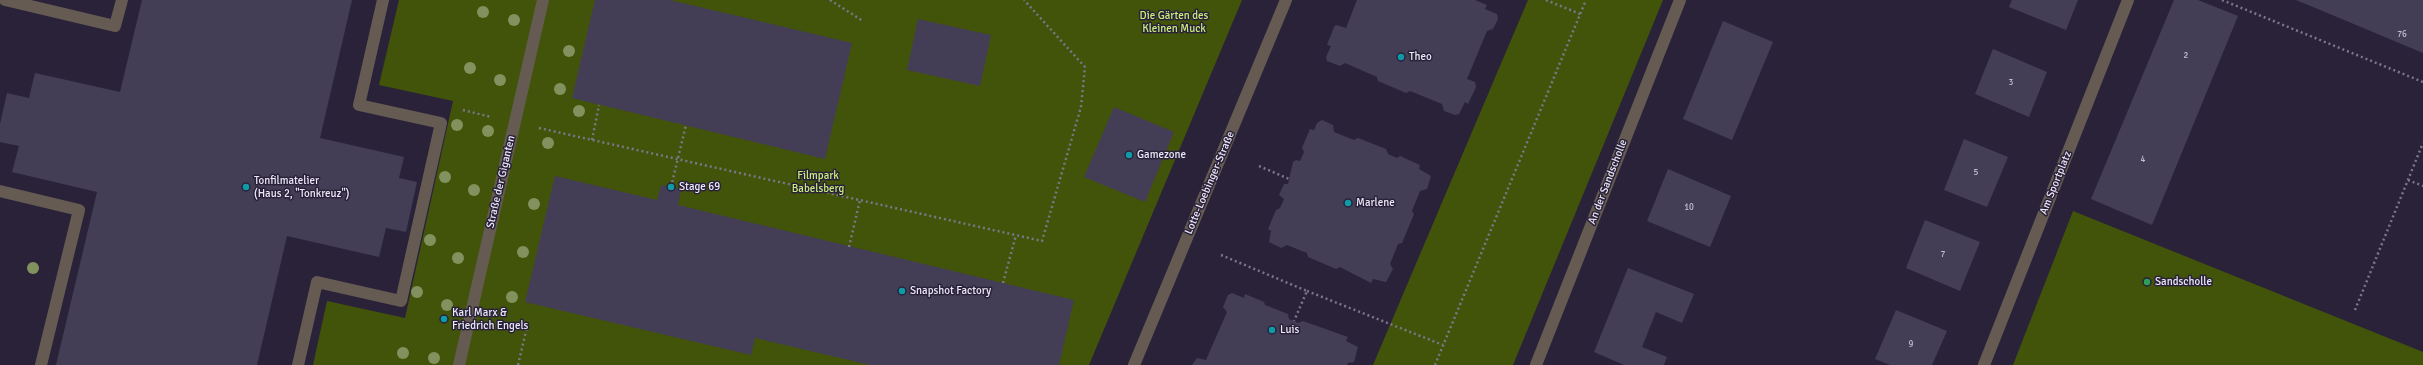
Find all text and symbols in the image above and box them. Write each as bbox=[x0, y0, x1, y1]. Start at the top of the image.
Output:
park label: Die Gärten des Kleinen Muck bbox=[1140, 9, 1208, 35]
house number: 76 bbox=[2397, 30, 2407, 40]
place label: Theo bbox=[1409, 50, 1432, 64]
house number: 2 bbox=[2184, 51, 2188, 61]
marker: Theo bbox=[1396, 52, 1406, 62]
house number: 3 bbox=[2009, 78, 2013, 88]
street label: Lotte-Loebinger-Straße bbox=[1182, 130, 1238, 236]
street label: Straße der Giganten bbox=[484, 134, 518, 230]
street label: An der Sandscholle bbox=[1586, 138, 1630, 226]
place label: Gamezone bbox=[1137, 148, 1186, 162]
street label: Am Sportplatz bbox=[2037, 149, 2075, 217]
marker: Gamezone bbox=[1124, 150, 1134, 160]
house number: 4 bbox=[2141, 155, 2145, 165]
house number: 5 bbox=[1974, 168, 1978, 178]
park label: Filmpark Babelsberg bbox=[792, 169, 844, 195]
place label: Tonfilmatelier (Haus 2, "Tonkreuz") bbox=[254, 174, 349, 200]
place label: Stage 69 bbox=[679, 180, 720, 194]
marker: Tonfilmatelier (Haus 2, "Tonkreuz") bbox=[241, 182, 251, 192]
marker: Stage 69 bbox=[666, 182, 676, 192]
place label: Marlene bbox=[1356, 196, 1395, 210]
marker: Marlene bbox=[1343, 198, 1353, 208]
house number: 10 bbox=[1684, 203, 1694, 213]
house number: 7 bbox=[1941, 250, 1945, 260]
place label: Sandscholle bbox=[2155, 275, 2212, 289]
marker: Sandscholle bbox=[2142, 277, 2152, 287]
place label: Snapshot Factory bbox=[910, 284, 991, 298]
marker: Snapshot Factory bbox=[897, 286, 907, 296]
place label: Karl Marx & Friedrich Engels bbox=[452, 306, 528, 332]
marker: Karl Marx & Friedrich Engels bbox=[439, 314, 449, 324]
place label: Luis bbox=[1280, 323, 1299, 337]
marker: Luis bbox=[1267, 325, 1277, 335]
house number: 9 bbox=[1909, 340, 1913, 350]

